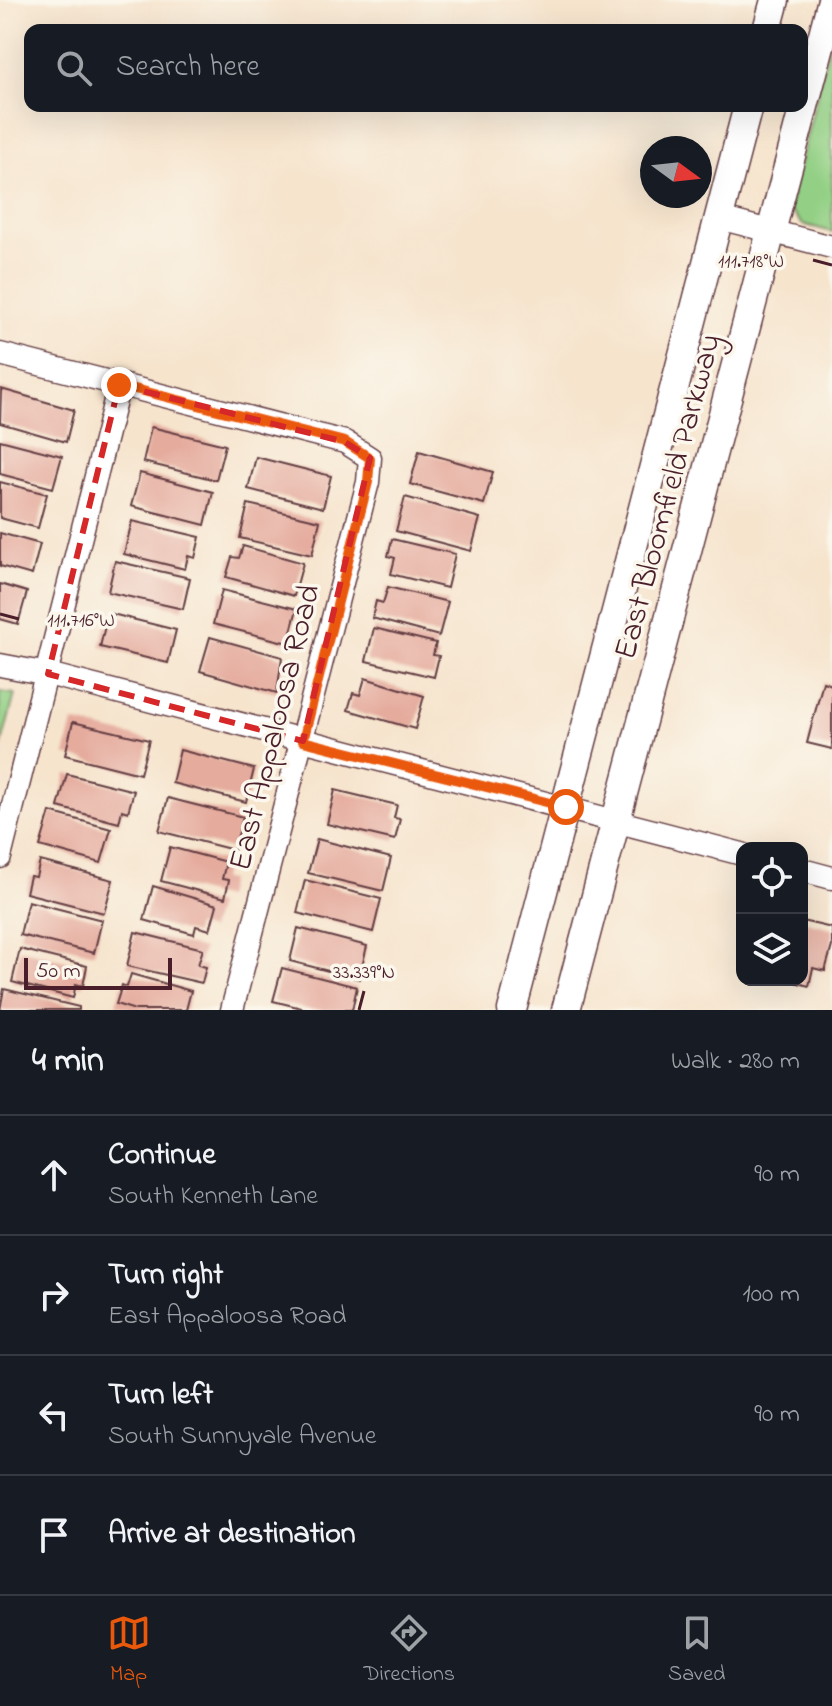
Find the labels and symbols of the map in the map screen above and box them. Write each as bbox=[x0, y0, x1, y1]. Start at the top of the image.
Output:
north arrow bbox=[640, 136, 712, 208]
text: 111.718°W bbox=[718, 248, 784, 277]
street label: East Bloomfield Parkway bbox=[603, 329, 735, 665]
route end bbox=[101, 367, 137, 403]
street label: East Appaloosa Road bbox=[218, 580, 335, 876]
text: 111.716°W bbox=[47, 607, 115, 636]
route start bbox=[548, 789, 584, 825]
scale bar bbox=[24, 954, 172, 990]
text: 33.339°N bbox=[333, 959, 395, 988]

